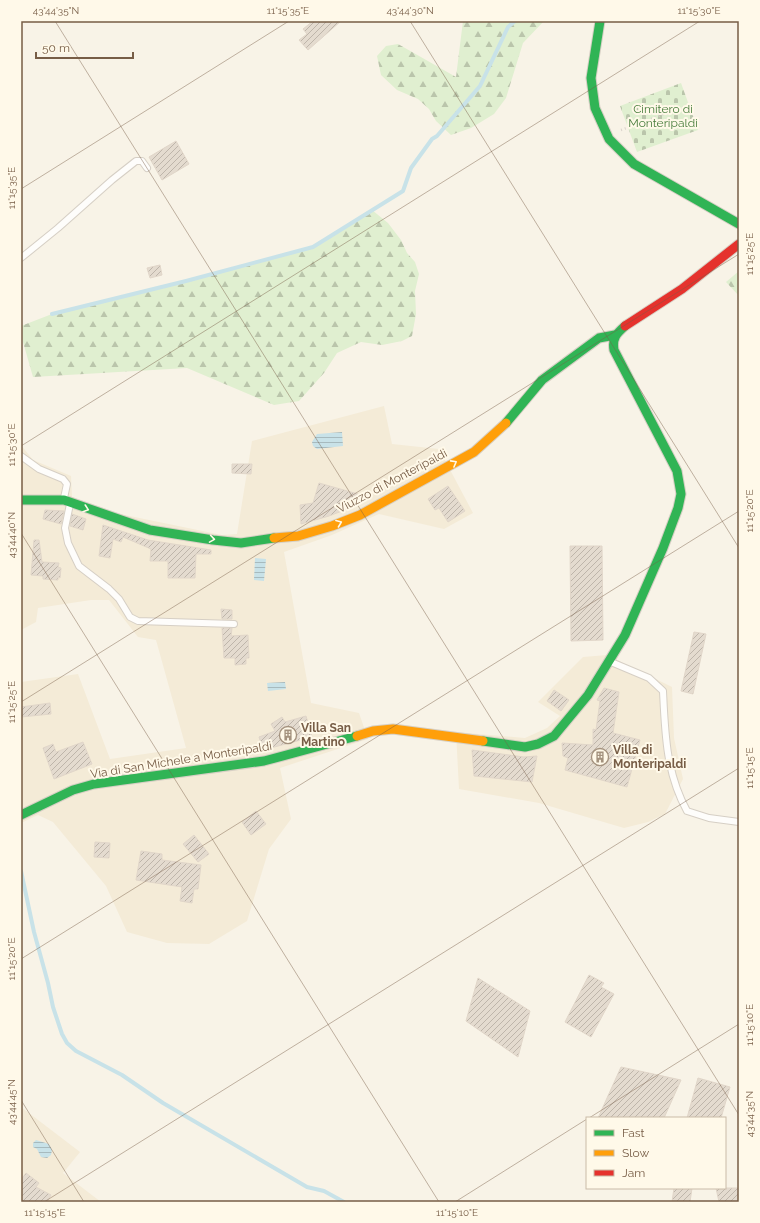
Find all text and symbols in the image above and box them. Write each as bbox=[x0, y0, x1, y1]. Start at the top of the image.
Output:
text: 43°44'35"N bbox=[33, 5, 79, 16]
text: 11°15'35"E bbox=[267, 5, 309, 16]
text: 43°44'30"N bbox=[386, 5, 434, 16]
text: 11°15'30"E bbox=[677, 5, 721, 16]
scale bar bbox=[36, 34, 133, 60]
text: 50 m bbox=[42, 41, 70, 55]
park label: Cimitero di Monteripaldi bbox=[628, 102, 698, 130]
text: 11°15'35"E bbox=[6, 167, 17, 209]
text: 11°15'25"E bbox=[744, 233, 755, 275]
text: 11°15'30"E bbox=[6, 423, 17, 467]
street label: Viuzzo di Monteripaldi bbox=[335, 446, 449, 516]
one-way arrow bbox=[450, 460, 457, 467]
text: 11°15'20"E bbox=[744, 490, 755, 532]
one-way arrow bbox=[83, 504, 90, 512]
text: 43°44'40"N bbox=[6, 512, 17, 558]
one-way arrow bbox=[336, 519, 343, 527]
one-way arrow bbox=[209, 534, 215, 543]
text: 11°15'25"E bbox=[6, 681, 17, 723]
place label: Villa San Martino bbox=[301, 721, 351, 749]
building icon: Villa San Martino bbox=[278, 725, 298, 745]
street label: Via di San Michele a Monteripaldi bbox=[89, 739, 273, 781]
place label: Villa di Monteripaldi bbox=[613, 743, 686, 771]
building icon: Villa di Monteripaldi bbox=[590, 747, 610, 767]
text: 11°15'15"E bbox=[744, 747, 755, 789]
text: 11°15'20"E bbox=[6, 938, 17, 980]
text: 11°15'10"E bbox=[744, 1004, 755, 1046]
text: 43°44'45"N bbox=[6, 1079, 17, 1125]
text: 43°44'35"N bbox=[744, 1091, 755, 1137]
legend bbox=[586, 1117, 726, 1189]
text: Fast bbox=[622, 1126, 645, 1140]
text: Slow bbox=[622, 1146, 649, 1160]
text: Jam bbox=[622, 1166, 645, 1180]
text: 11°15'15"E bbox=[24, 1207, 66, 1218]
text: 11°15'10"E bbox=[436, 1207, 478, 1218]

